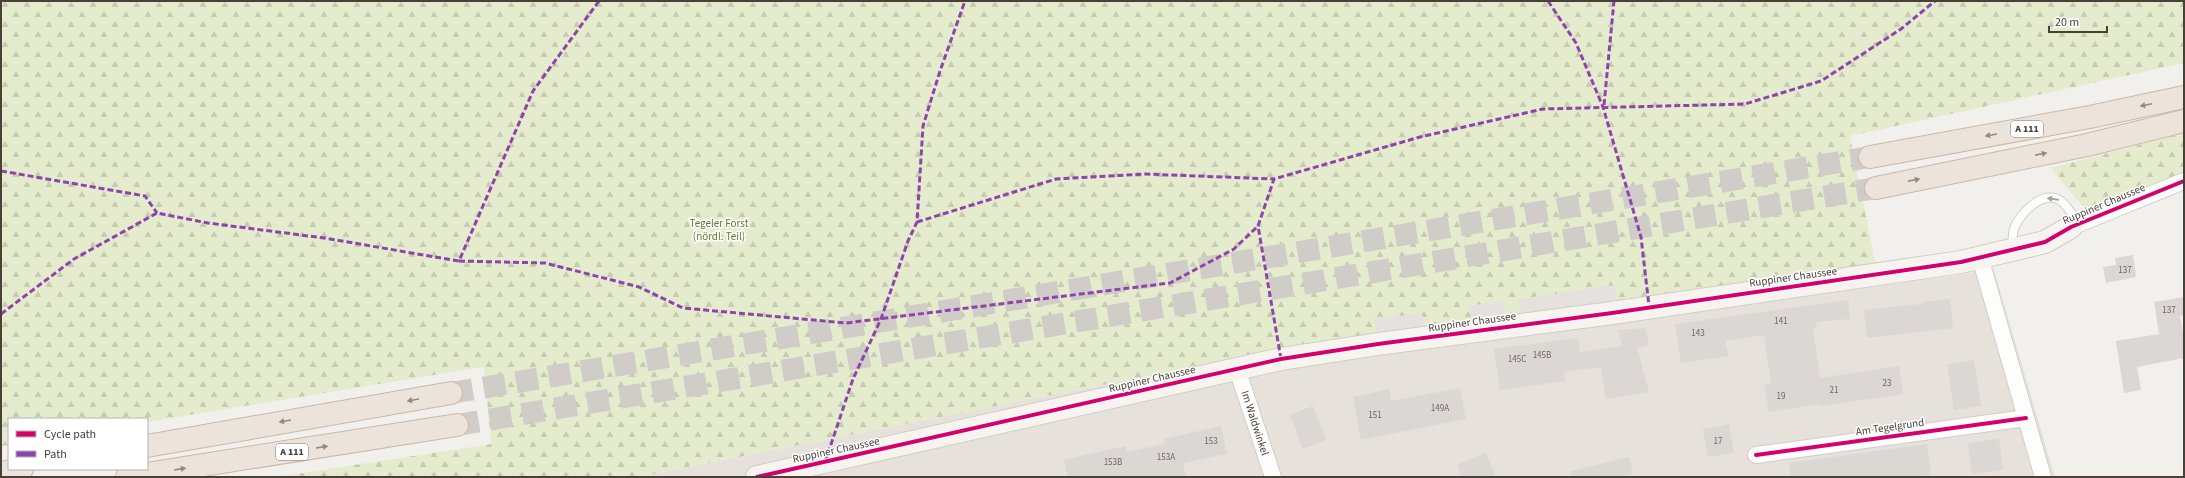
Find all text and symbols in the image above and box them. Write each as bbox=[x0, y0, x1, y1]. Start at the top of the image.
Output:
scale bar bbox=[2049, 8, 2107, 34]
text: 20 m bbox=[2055, 14, 2079, 31]
one-way arrow bbox=[2140, 103, 2152, 109]
road number: A 111 bbox=[2011, 121, 2043, 137]
one-way arrow bbox=[1985, 133, 1997, 139]
one-way arrow bbox=[2035, 151, 2047, 157]
one-way arrow bbox=[1908, 177, 1920, 183]
street label: Ruppiner Chaussee bbox=[2060, 180, 2148, 228]
one-way arrow bbox=[2046, 196, 2059, 202]
park label: Tegeler Forst (nördl. Teil) bbox=[690, 216, 749, 244]
street label: Ruppiner Chaussee bbox=[1748, 263, 1838, 291]
house number: 137 bbox=[2118, 264, 2132, 277]
house number: 137 bbox=[2162, 304, 2176, 317]
street label: Ruppiner Chaussee bbox=[1427, 308, 1517, 336]
house number: 141 bbox=[1774, 315, 1788, 328]
house number: 143 bbox=[1691, 327, 1705, 340]
house number: 145B bbox=[1533, 349, 1551, 362]
house number: 145C bbox=[1508, 353, 1526, 366]
street label: Ruppiner Chaussee bbox=[1107, 362, 1197, 396]
house number: 23 bbox=[1883, 377, 1892, 390]
house number: 21 bbox=[1830, 384, 1838, 397]
street label: Im Waldwinkel bbox=[1237, 389, 1273, 457]
house number: 19 bbox=[1777, 390, 1786, 403]
one-way arrow bbox=[407, 397, 419, 403]
house number: 149A bbox=[1431, 402, 1449, 415]
house number: 151 bbox=[1368, 409, 1382, 422]
street label: Am Tegelgrund bbox=[1855, 415, 1925, 439]
legend bbox=[8, 418, 148, 470]
one-way arrow bbox=[279, 419, 291, 425]
text: Cycle path bbox=[44, 426, 96, 443]
street label: Ruppiner Chaussee bbox=[791, 433, 881, 467]
house number: 153 bbox=[1204, 435, 1218, 448]
house number: 17 bbox=[1714, 435, 1723, 448]
road number: A 111 bbox=[276, 444, 308, 460]
one-way arrow bbox=[316, 444, 328, 450]
text: Path bbox=[44, 446, 67, 463]
house number: 153A bbox=[1157, 451, 1175, 464]
house number: 153B bbox=[1104, 456, 1122, 469]
one-way arrow bbox=[173, 466, 186, 472]

